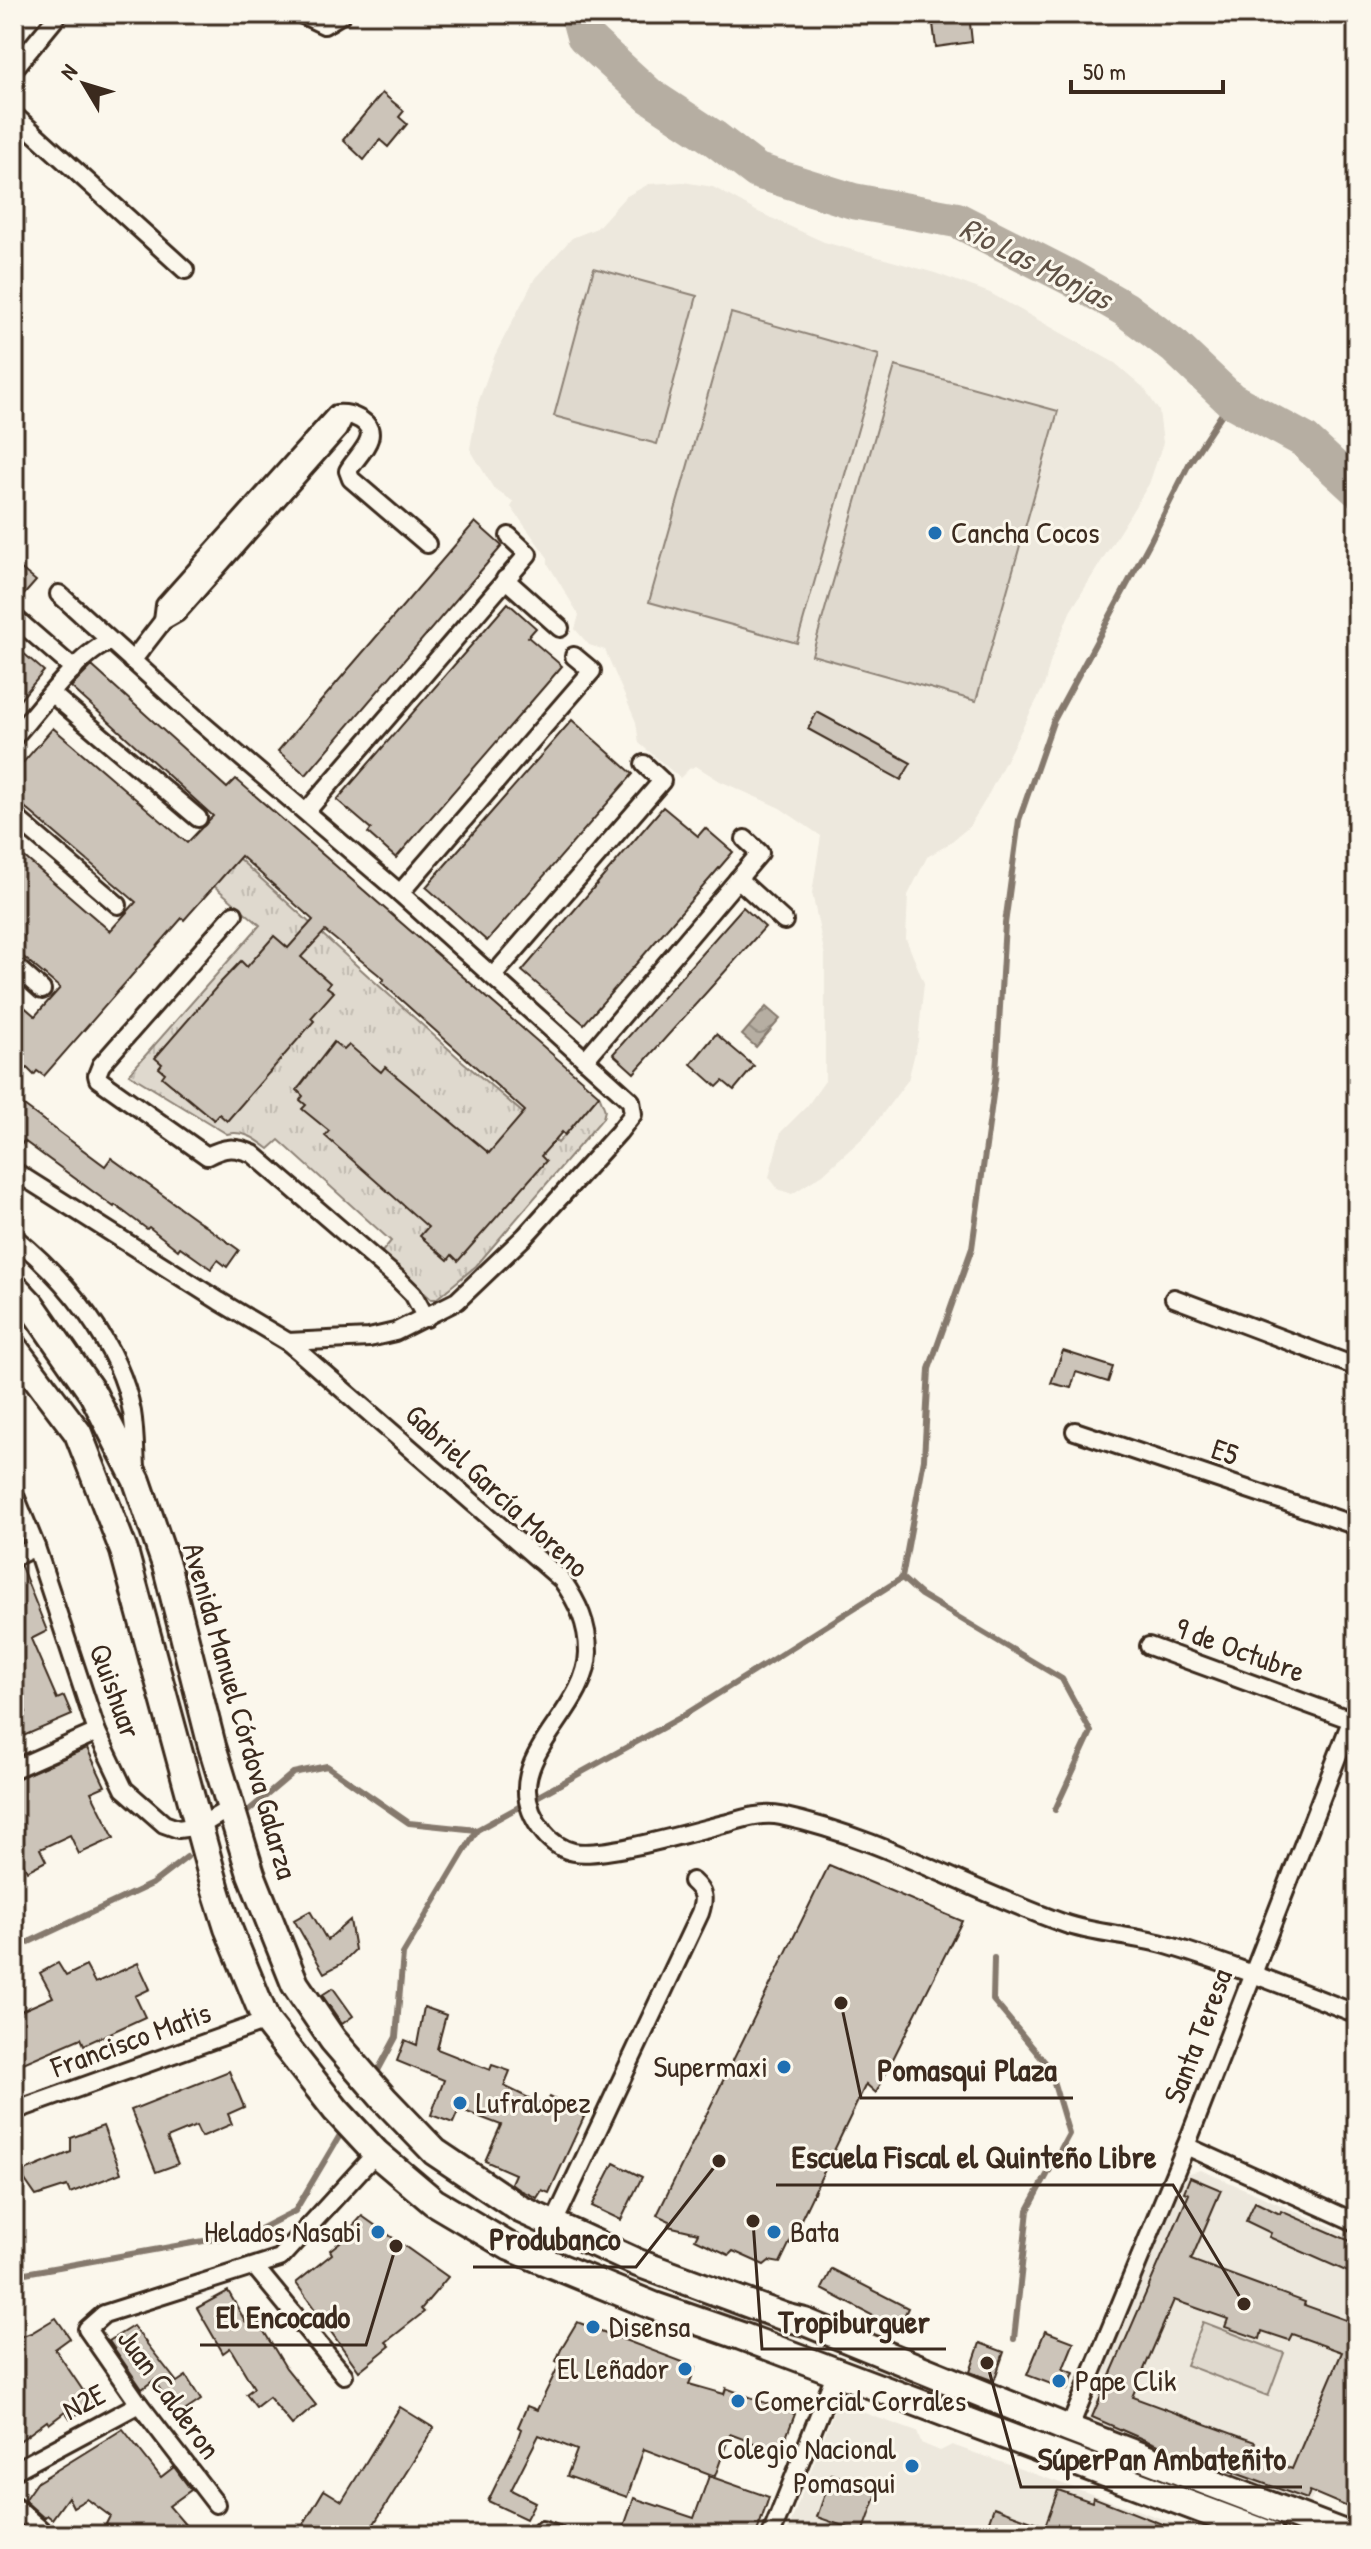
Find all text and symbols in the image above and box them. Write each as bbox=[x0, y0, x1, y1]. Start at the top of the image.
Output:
north arrow bbox=[44, 44, 124, 124]
scale bar bbox=[1071, 44, 1223, 94]
text: 50 m bbox=[1083, 55, 1126, 87]
text: N bbox=[53, 58, 84, 86]
water label: Rio Las Monjas bbox=[953, 206, 1122, 320]
place label: Cancha Cocos bbox=[951, 512, 1099, 552]
marker: Cancha Cocos bbox=[926, 524, 944, 542]
street label: Gabriel García Moreno bbox=[397, 1395, 598, 1586]
street label: E5 bbox=[1207, 1428, 1244, 1474]
street label: Avenida Manuel Córdova Galarza bbox=[174, 1538, 308, 1884]
street label: 9 de Octubre bbox=[1170, 1607, 1311, 1691]
street label: Quishuar bbox=[80, 1638, 152, 1744]
street label: Santa Teresa bbox=[1153, 1963, 1241, 2109]
street label: Francisco Matis bbox=[44, 1992, 216, 2087]
callout: Pomasqui Plaza bbox=[861, 2042, 1073, 2098]
place label: Supermaxi bbox=[654, 2046, 768, 2086]
text: Pomasqui Plaza bbox=[877, 2048, 1057, 2092]
marker: Supermaxi bbox=[775, 2058, 793, 2076]
place label: Lufralopez bbox=[476, 2082, 591, 2122]
marker: Lufralopez bbox=[451, 2094, 469, 2112]
callout: Escuela Fiscal el Quinteño Libre bbox=[776, 2129, 1173, 2185]
text: Escuela Fiscal el Quinteño Libre bbox=[792, 2135, 1157, 2178]
place label: Helados Nasabi bbox=[204, 2211, 362, 2251]
callout: Produbanco bbox=[473, 2211, 636, 2267]
place label: Bata bbox=[790, 2211, 839, 2251]
text: Produbanco bbox=[489, 2217, 621, 2260]
marker: Helados Nasabi bbox=[369, 2223, 387, 2241]
marker: Bata bbox=[765, 2223, 783, 2241]
callout: El Encocado bbox=[200, 2289, 366, 2345]
callout: Tropiburguer bbox=[762, 2293, 946, 2349]
text: El Encocado bbox=[216, 2295, 350, 2338]
text: Tropiburguer bbox=[777, 2300, 930, 2344]
place label: Disensa bbox=[609, 2306, 691, 2346]
marker: Disensa bbox=[584, 2318, 602, 2336]
street label: Juan Calderon bbox=[109, 2320, 231, 2467]
place label: El Leñador bbox=[557, 2348, 669, 2388]
marker: El Leñador bbox=[676, 2360, 694, 2378]
place label: Pape Clik bbox=[1075, 2360, 1176, 2400]
marker: Pape Clik bbox=[1050, 2372, 1068, 2390]
street label: N2E bbox=[55, 2373, 112, 2429]
place label: Comercial Corrales bbox=[754, 2380, 966, 2420]
marker: Comercial Corrales bbox=[729, 2392, 747, 2410]
place label: Colegio Nacional Pomasqui bbox=[717, 2428, 896, 2502]
callout: SúperPan Ambateñito bbox=[1021, 2431, 1302, 2487]
text: SúperPan Ambateñito bbox=[1038, 2437, 1286, 2481]
marker: Colegio Nacional Pomasqui bbox=[903, 2457, 921, 2475]

